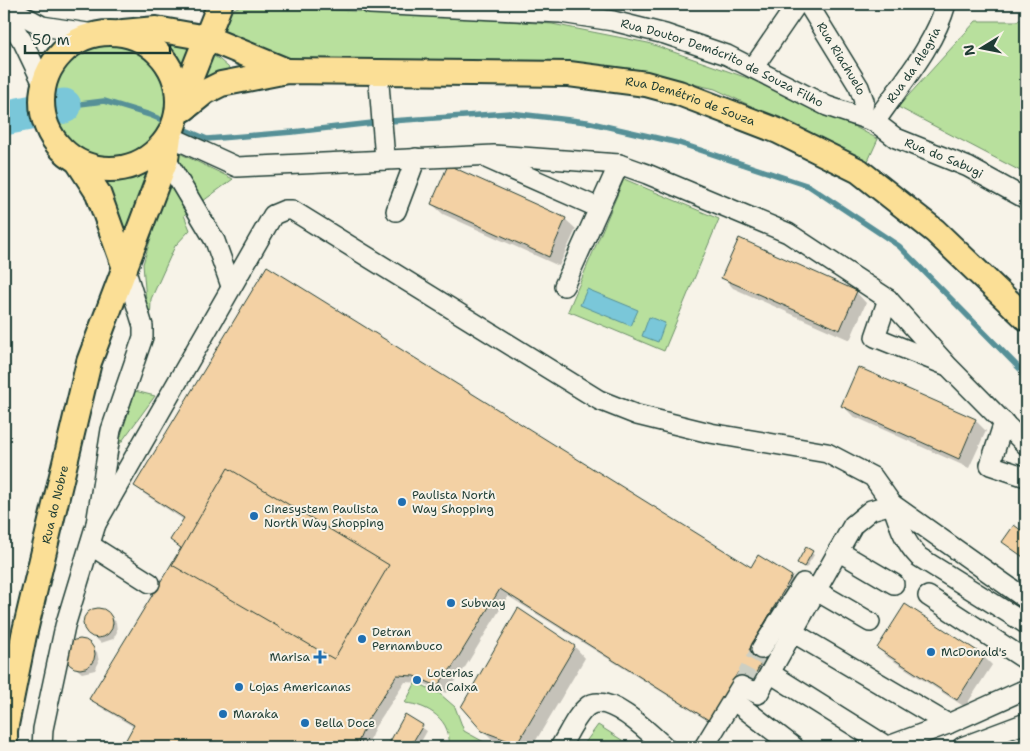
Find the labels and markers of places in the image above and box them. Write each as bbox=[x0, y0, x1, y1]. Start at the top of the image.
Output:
place label: Paulista North Way Shopping bbox=[412, 487, 496, 517]
marker: Paulista North Way Shopping bbox=[396, 496, 408, 508]
place label: Cinesystem Paulista North Way Shopping bbox=[264, 501, 384, 531]
marker: Cinesystem Paulista North Way Shopping bbox=[248, 510, 260, 522]
place label: Subway bbox=[461, 595, 506, 611]
marker: Subway bbox=[445, 597, 457, 609]
place label: Detran Pernambuco bbox=[372, 624, 442, 654]
marker: Detran Pernambuco bbox=[356, 633, 368, 645]
place label: McDonald's bbox=[941, 644, 1007, 660]
marker: McDonald's bbox=[925, 646, 937, 658]
place label: Marisa bbox=[270, 649, 311, 665]
marker: Marisa bbox=[314, 651, 326, 663]
place label: Loterias da Caixa bbox=[427, 665, 478, 695]
marker: Loterias da Caixa bbox=[411, 674, 423, 686]
place label: Lojas Americanas bbox=[249, 679, 351, 695]
marker: Lojas Americanas bbox=[233, 681, 245, 693]
place label: Maraka bbox=[233, 706, 279, 722]
marker: Maraka bbox=[217, 708, 229, 720]
place label: Bella Doce bbox=[315, 715, 375, 731]
marker: Bella Doce bbox=[299, 717, 311, 729]

